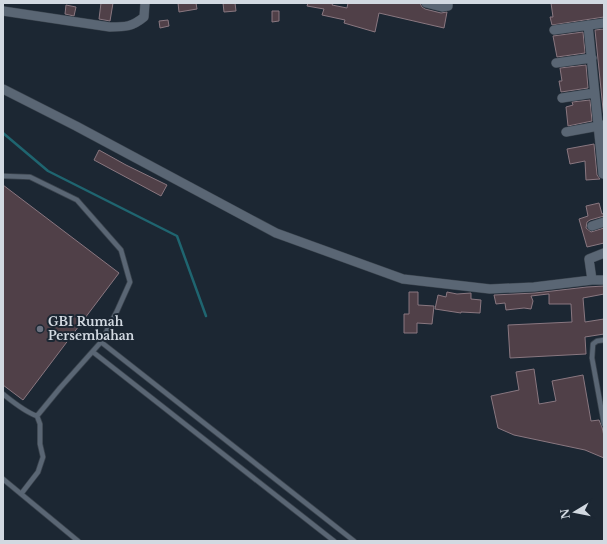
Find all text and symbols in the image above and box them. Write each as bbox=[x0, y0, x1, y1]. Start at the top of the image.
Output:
place label: GBI Rumah Persembahan bbox=[48, 314, 135, 343]
marker: GBI Rumah Persembahan bbox=[35, 324, 45, 334]
north arrow bbox=[555, 492, 595, 532]
text: N bbox=[557, 507, 573, 520]

